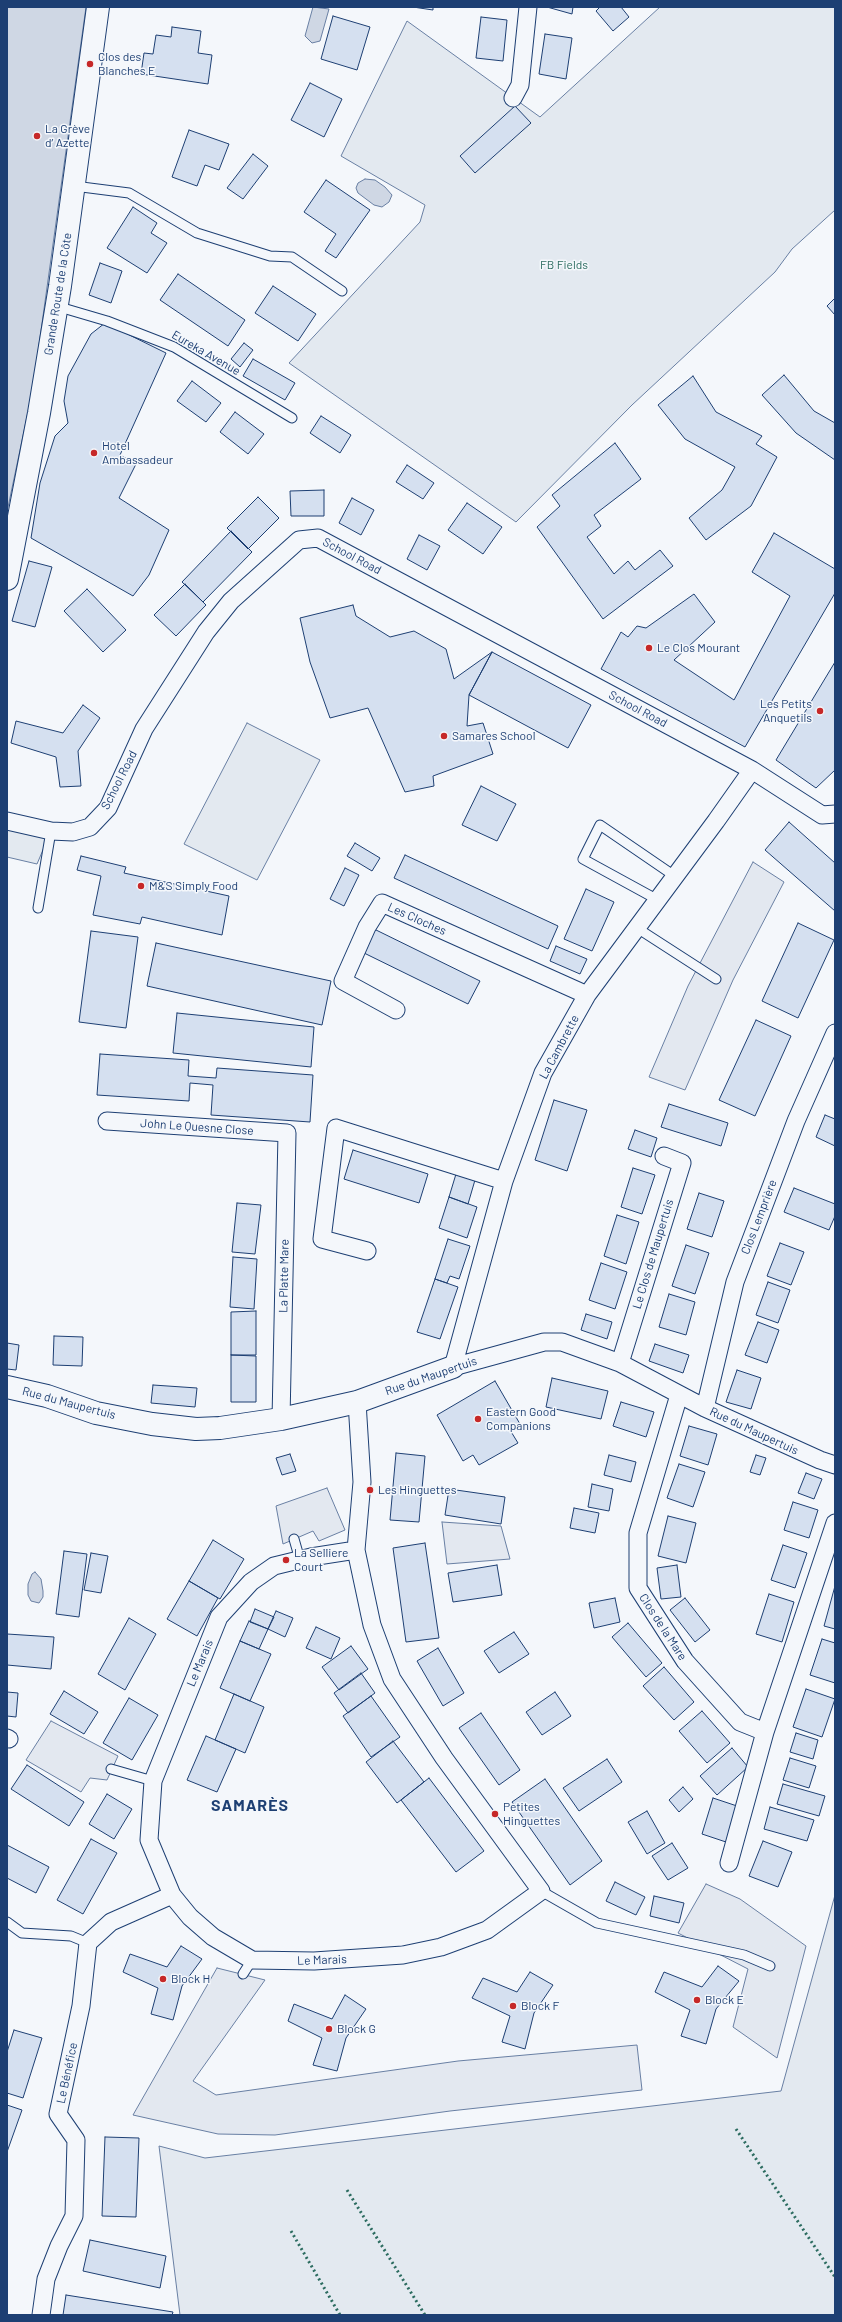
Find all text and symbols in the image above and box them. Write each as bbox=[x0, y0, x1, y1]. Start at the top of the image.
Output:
place label: Clos des Blanches E bbox=[98, 50, 155, 78]
marker: Clos des Blanches E bbox=[85, 59, 95, 69]
place label: La Grève d’ Azette bbox=[45, 122, 90, 150]
marker: La Grève d’ Azette bbox=[32, 131, 42, 141]
street label: Grande Route de la Côte bbox=[41, 232, 75, 356]
park label: FB Fields bbox=[540, 258, 588, 272]
street label: Eureka Avenue bbox=[169, 328, 243, 378]
place label: Hotel Ambassadeur bbox=[102, 439, 173, 467]
marker: Hotel Ambassadeur bbox=[89, 448, 99, 458]
street label: School Road bbox=[320, 535, 384, 577]
place label: Le Clos Mourant bbox=[657, 641, 740, 655]
marker: Le Clos Mourant bbox=[644, 643, 654, 653]
street label: School Road bbox=[606, 688, 670, 730]
place label: Les Petits Anquetils bbox=[760, 697, 812, 725]
marker: Les Petits Anquetils bbox=[815, 706, 825, 716]
place label: Samares School bbox=[452, 729, 535, 743]
marker: Samares School bbox=[439, 731, 449, 741]
street label: School Road bbox=[98, 748, 140, 812]
place label: M&S Simply Food bbox=[149, 879, 238, 893]
marker: M&S Simply Food bbox=[136, 881, 146, 891]
street label: Les Cloches bbox=[386, 900, 448, 938]
street label: La Cambrette bbox=[536, 1012, 582, 1082]
street label: John Le Quesne Close bbox=[140, 1116, 254, 1138]
street label: Clos Lemprière bbox=[738, 1178, 780, 1256]
street label: Le Clos de Maupertuis bbox=[629, 1197, 677, 1311]
street label: La Platte Mare bbox=[276, 1239, 292, 1313]
street label: Rue du Maupertuis bbox=[383, 1354, 479, 1398]
street label: Rue du Maupertuis bbox=[21, 1384, 117, 1422]
street label: Rue du Maupertuis bbox=[707, 1404, 801, 1458]
place label: Eastern Good Companions bbox=[486, 1405, 556, 1433]
marker: Eastern Good Companions bbox=[473, 1414, 483, 1424]
place label: Les Hinguettes bbox=[378, 1483, 456, 1497]
marker: Les Hinguettes bbox=[365, 1485, 375, 1495]
place label: La Selliere Court bbox=[294, 1546, 348, 1574]
marker: La Selliere Court bbox=[281, 1555, 291, 1565]
street label: Clos de la Mare bbox=[636, 1591, 690, 1663]
street label: Le Marais bbox=[184, 1637, 216, 1689]
district label: SAMARÈS bbox=[211, 1796, 289, 1816]
place label: Petites Hinguettes bbox=[503, 1800, 560, 1828]
marker: Petites Hinguettes bbox=[490, 1809, 500, 1819]
street label: Le Marais bbox=[297, 1952, 347, 1968]
place label: Block H bbox=[171, 1972, 210, 1986]
marker: Block H bbox=[158, 1974, 168, 1984]
place label: Block E bbox=[705, 1993, 744, 2007]
marker: Block E bbox=[692, 1995, 702, 2005]
place label: Block F bbox=[521, 1999, 559, 2013]
marker: Block F bbox=[508, 2001, 518, 2011]
place label: Block G bbox=[337, 2022, 376, 2036]
marker: Block G bbox=[324, 2024, 334, 2034]
street label: Le Bénéfice bbox=[53, 2041, 81, 2105]

